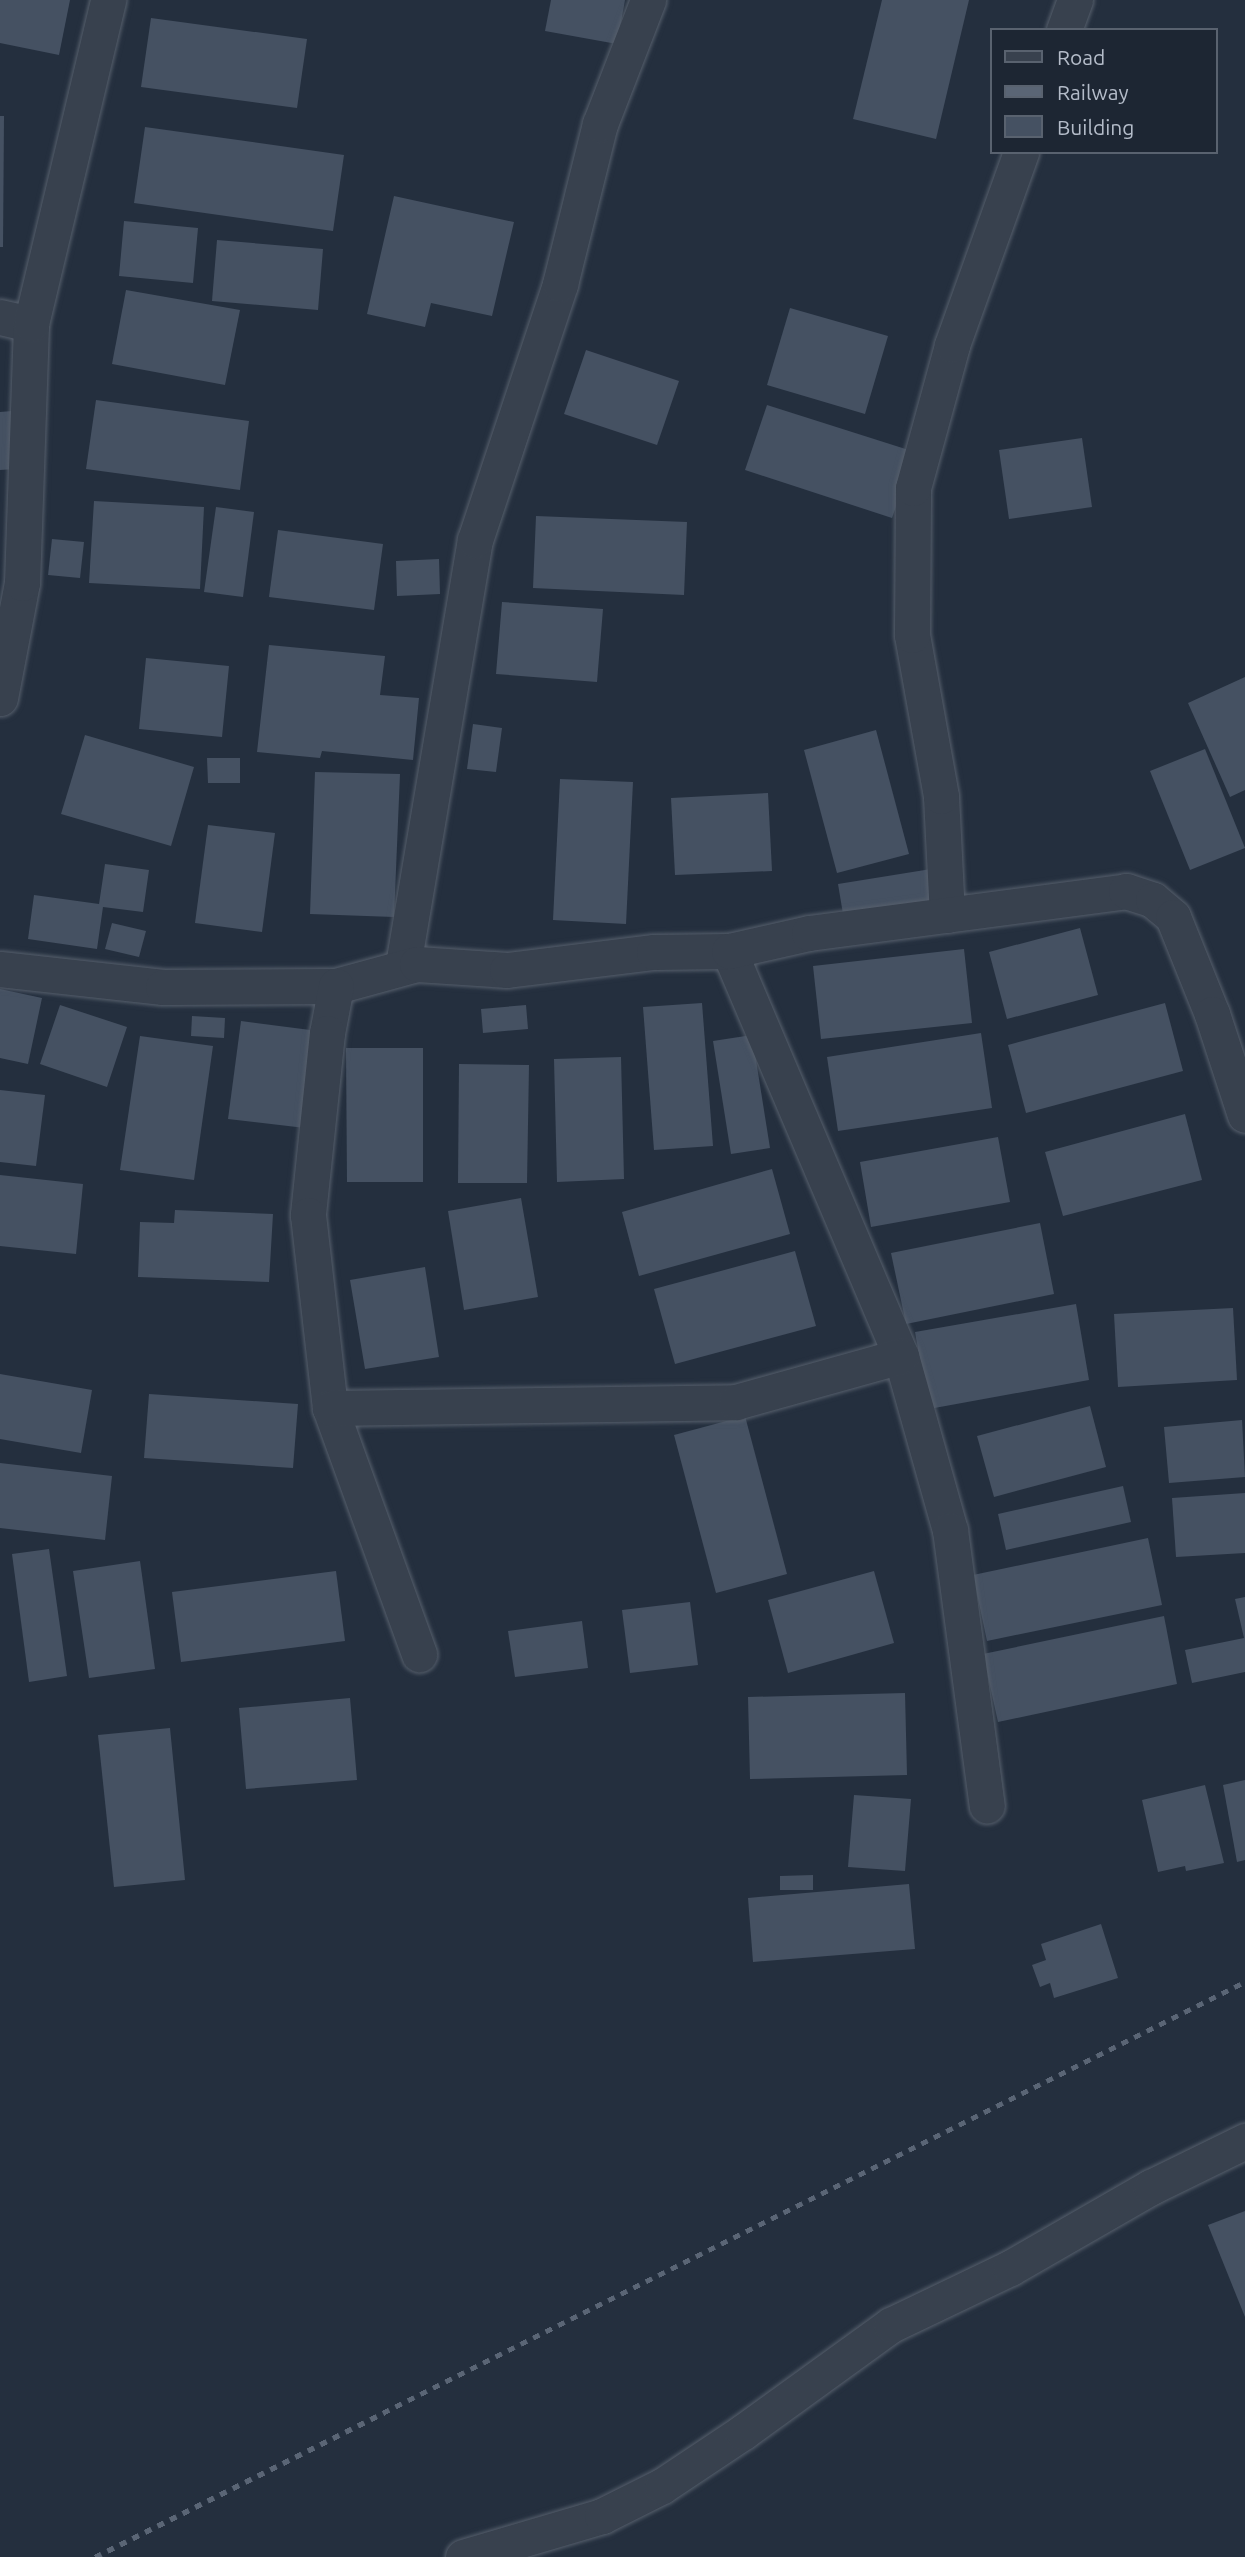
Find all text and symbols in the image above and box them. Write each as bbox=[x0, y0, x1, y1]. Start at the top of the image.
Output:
legend bbox=[990, 28, 1217, 154]
text: Road bbox=[1057, 45, 1105, 69]
text: Railway bbox=[1057, 80, 1129, 104]
text: Building bbox=[1057, 115, 1134, 139]

